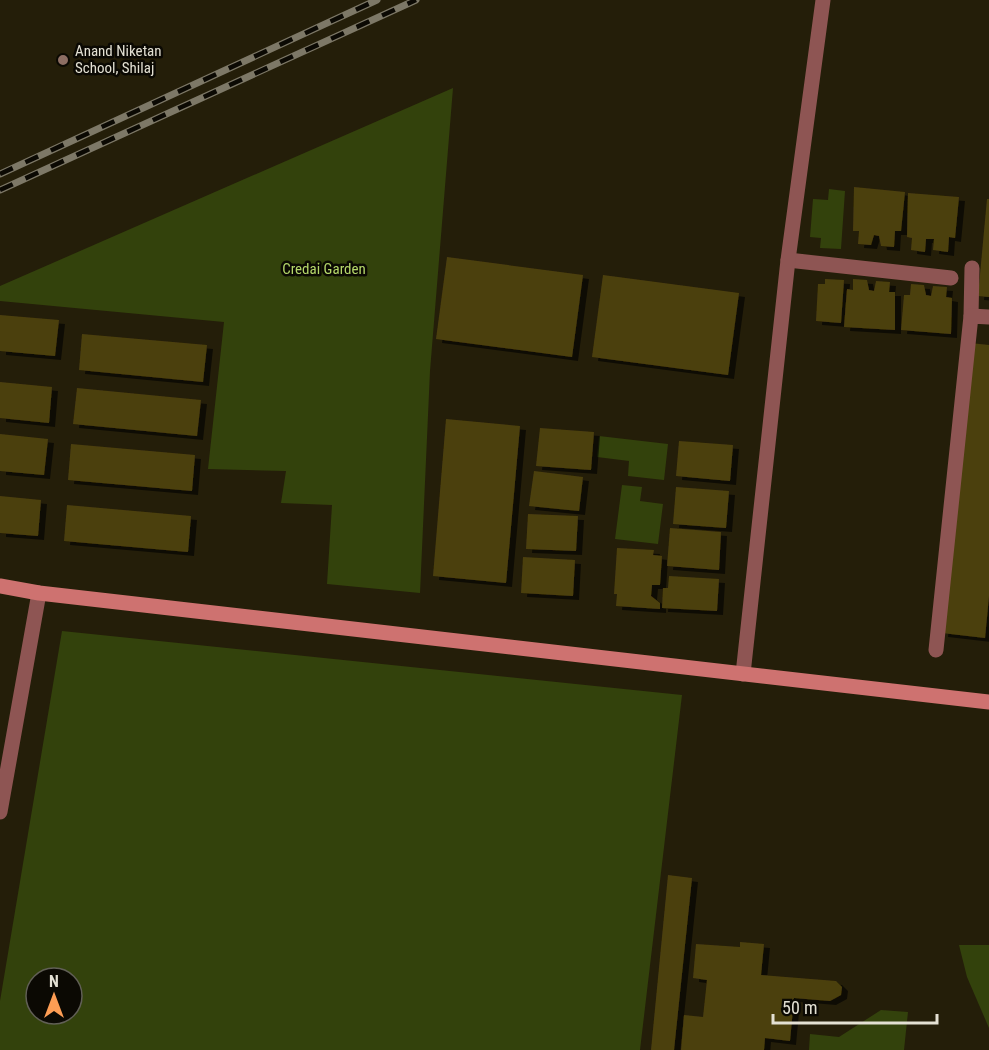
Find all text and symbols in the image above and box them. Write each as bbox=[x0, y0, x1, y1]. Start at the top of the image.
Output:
place label: Anand Niketan School, Shilaj bbox=[75, 42, 162, 77]
marker: Anand Niketan School, Shilaj bbox=[56, 53, 70, 67]
park label: Credai Garden bbox=[282, 260, 366, 278]
north arrow bbox=[24, 966, 84, 1026]
text: N bbox=[49, 972, 59, 991]
scale bar bbox=[773, 987, 936, 1025]
text: 50 m bbox=[782, 997, 817, 1018]

